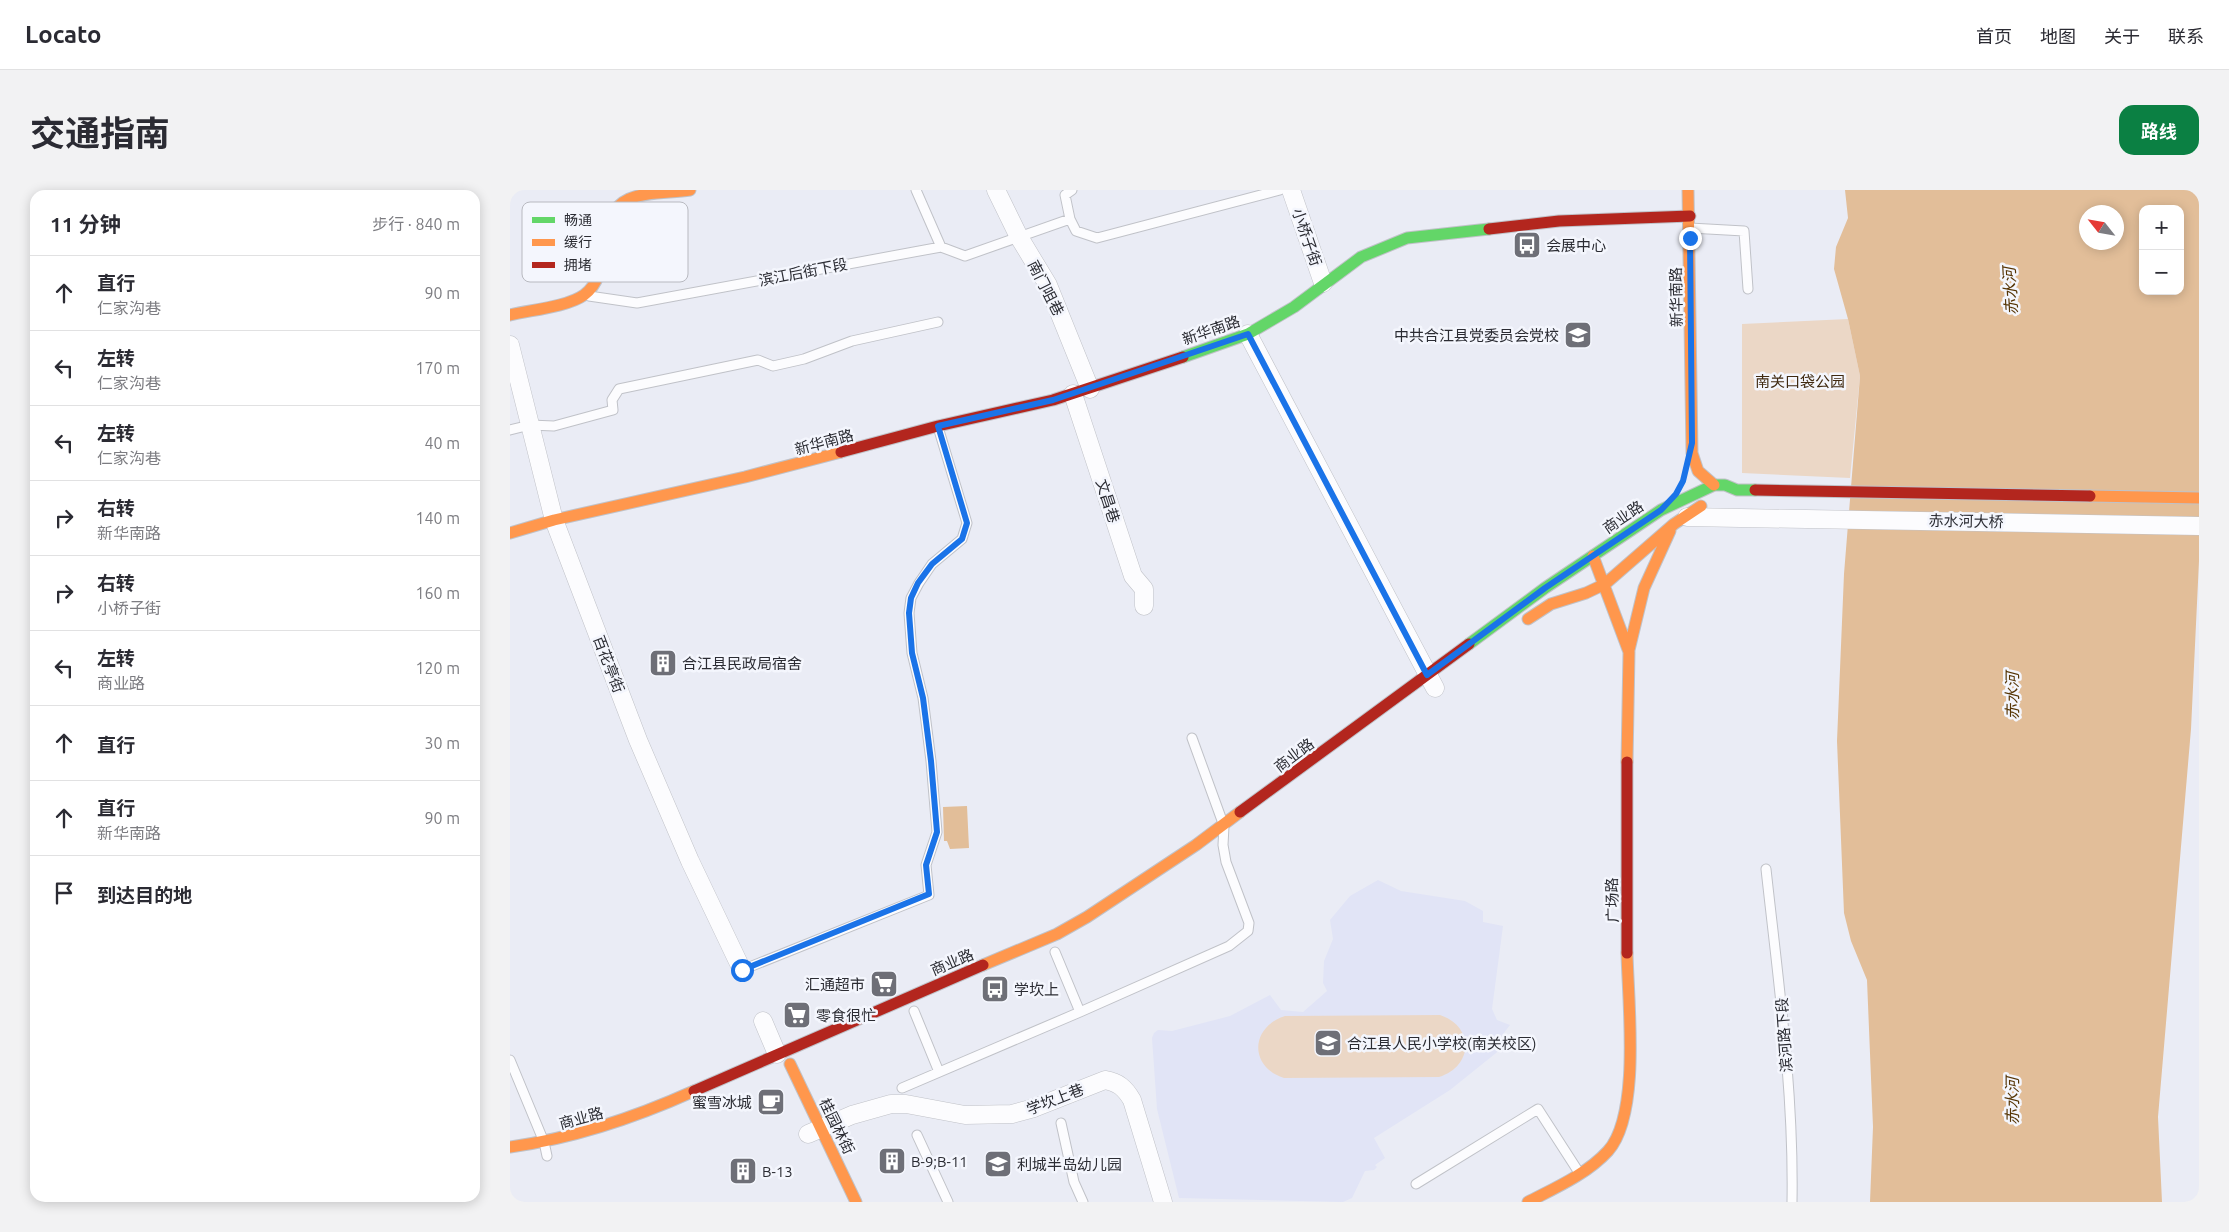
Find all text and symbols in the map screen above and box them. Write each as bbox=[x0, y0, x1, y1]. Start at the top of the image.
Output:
text: Locato bbox=[25, 21, 101, 48]
text: 首页 bbox=[1976, 26, 2012, 46]
text: 地图 bbox=[2040, 26, 2076, 46]
text: 关于 bbox=[2104, 26, 2140, 46]
text: 联系 bbox=[2168, 26, 2204, 46]
button: 路线 bbox=[2119, 105, 2199, 155]
text: 交通指南 bbox=[30, 113, 170, 153]
legend bbox=[522, 202, 688, 282]
north arrow bbox=[2079, 205, 2124, 250]
map controls bbox=[2139, 205, 2184, 295]
button: + bbox=[2139, 205, 2184, 250]
street label: 小桥子街 bbox=[1289, 206, 1325, 268]
text: 11 分钟 bbox=[50, 212, 121, 236]
text: 畅通 bbox=[564, 212, 592, 228]
text: 步行 · 840 m bbox=[372, 215, 460, 233]
route end bbox=[1679, 227, 1702, 250]
bus stop icon: 会展中心 bbox=[1512, 230, 1542, 260]
text: 缓行 bbox=[564, 234, 592, 250]
place label: 会展中心 bbox=[1546, 237, 1606, 254]
button: − bbox=[2139, 250, 2184, 295]
street label: 滨江后街下段 bbox=[757, 255, 849, 289]
text: 拥堵 bbox=[564, 257, 592, 273]
street label: 南门咀巷 bbox=[1025, 257, 1067, 319]
water label: 赤水河 bbox=[2000, 264, 2020, 315]
street label: 新华南路 bbox=[1667, 267, 1685, 327]
text: 直行 bbox=[97, 272, 135, 294]
icon: ahead bbox=[50, 279, 78, 307]
text: 90 m bbox=[424, 284, 460, 302]
text: 仁家沟巷 bbox=[97, 299, 161, 317]
street label: 新华南路 bbox=[1180, 312, 1242, 348]
school or university icon: 中共合江县党委员会党校 bbox=[1563, 320, 1593, 350]
place label: 中共合江县党委员会党校 bbox=[1394, 327, 1559, 344]
text: 左转 bbox=[97, 347, 135, 369]
icon: left bbox=[50, 354, 78, 382]
text: 170 m bbox=[415, 359, 460, 377]
park label: 南关口袋公园 bbox=[1755, 373, 1845, 390]
text: 仁家沟巷 bbox=[97, 374, 161, 392]
text: 左转 bbox=[97, 422, 135, 444]
street label: 新华南路 bbox=[793, 426, 855, 458]
icon: left bbox=[50, 429, 78, 457]
text: 40 m bbox=[424, 434, 460, 452]
text: 仁家沟巷 bbox=[97, 449, 161, 467]
street label: 文昌巷 bbox=[1093, 477, 1123, 525]
text: 右转 bbox=[97, 497, 135, 519]
street label: 商业路 bbox=[1600, 497, 1646, 537]
icon: right bbox=[50, 504, 78, 532]
text: 140 m bbox=[415, 509, 460, 527]
street label: 赤水河大桥 bbox=[1928, 512, 2004, 530]
text: 新华南路 bbox=[97, 524, 161, 542]
text: 右转 bbox=[97, 572, 135, 594]
icon: right bbox=[50, 579, 78, 607]
text: 160 m bbox=[415, 584, 460, 602]
text: 小桥子街 bbox=[97, 599, 161, 617]
street label: 百花亭街 bbox=[590, 633, 628, 695]
text: 左转 bbox=[97, 647, 135, 669]
building icon: 合江县民政局宿舍 bbox=[648, 648, 678, 678]
icon: left bbox=[50, 654, 78, 682]
place label: 合江县民政局宿舍 bbox=[682, 655, 802, 672]
text: 120 m bbox=[415, 659, 460, 677]
water label: 赤水河 bbox=[2003, 669, 2021, 720]
text: 商业路 bbox=[97, 674, 145, 692]
icon: ahead bbox=[50, 729, 78, 757]
text: 直行 bbox=[97, 734, 135, 756]
text: 30 m bbox=[424, 734, 460, 752]
street label: 商业路 bbox=[1271, 735, 1317, 775]
text: 直行 bbox=[97, 797, 135, 819]
icon: ahead bbox=[50, 804, 78, 832]
text: 90 m bbox=[424, 809, 460, 827]
text: 新华南路 bbox=[97, 824, 161, 842]
street label: 广场路 bbox=[1603, 877, 1621, 923]
icon: arrive bbox=[50, 879, 78, 907]
text: 到达目的地 bbox=[97, 884, 192, 906]
street label: 商业路 bbox=[928, 945, 976, 979]
route start bbox=[731, 959, 754, 982]
supermarket icon: 汇通超市 bbox=[869, 969, 899, 999]
bus stop icon: 学坎上 bbox=[980, 974, 1010, 1004]
place label: 汇通超市 bbox=[805, 976, 865, 993]
place label: 学坎上 bbox=[1014, 981, 1059, 998]
street label: 滨河路下段 bbox=[1773, 997, 1795, 1073]
supermarket icon: 零食很忙 bbox=[782, 1000, 812, 1030]
place label: 零食很忙 bbox=[816, 1007, 876, 1024]
school or university icon: 合江县人民小学校(南关校区) bbox=[1313, 1028, 1343, 1058]
place label: 合江县人民小学校(南关校区) bbox=[1347, 1035, 1536, 1052]
water label: 赤水河 bbox=[2003, 1074, 2021, 1125]
street label: 学坎上巷 bbox=[1024, 1080, 1086, 1118]
cafe icon: 蜜雪冰城 bbox=[756, 1087, 786, 1117]
place label: 蜜雪冰城 bbox=[692, 1094, 752, 1111]
street label: 桂园林街 bbox=[816, 1095, 858, 1157]
street label: 商业路 bbox=[557, 1104, 605, 1132]
building icon: B-9;B-11 bbox=[877, 1146, 907, 1176]
school or university icon: 利城半岛幼儿园 bbox=[983, 1149, 1013, 1179]
place label: B-9;B-11 bbox=[911, 1153, 968, 1170]
building icon: B-13 bbox=[728, 1156, 758, 1186]
place label: 利城半岛幼儿园 bbox=[1017, 1156, 1122, 1173]
place label: B-13 bbox=[762, 1163, 793, 1180]

